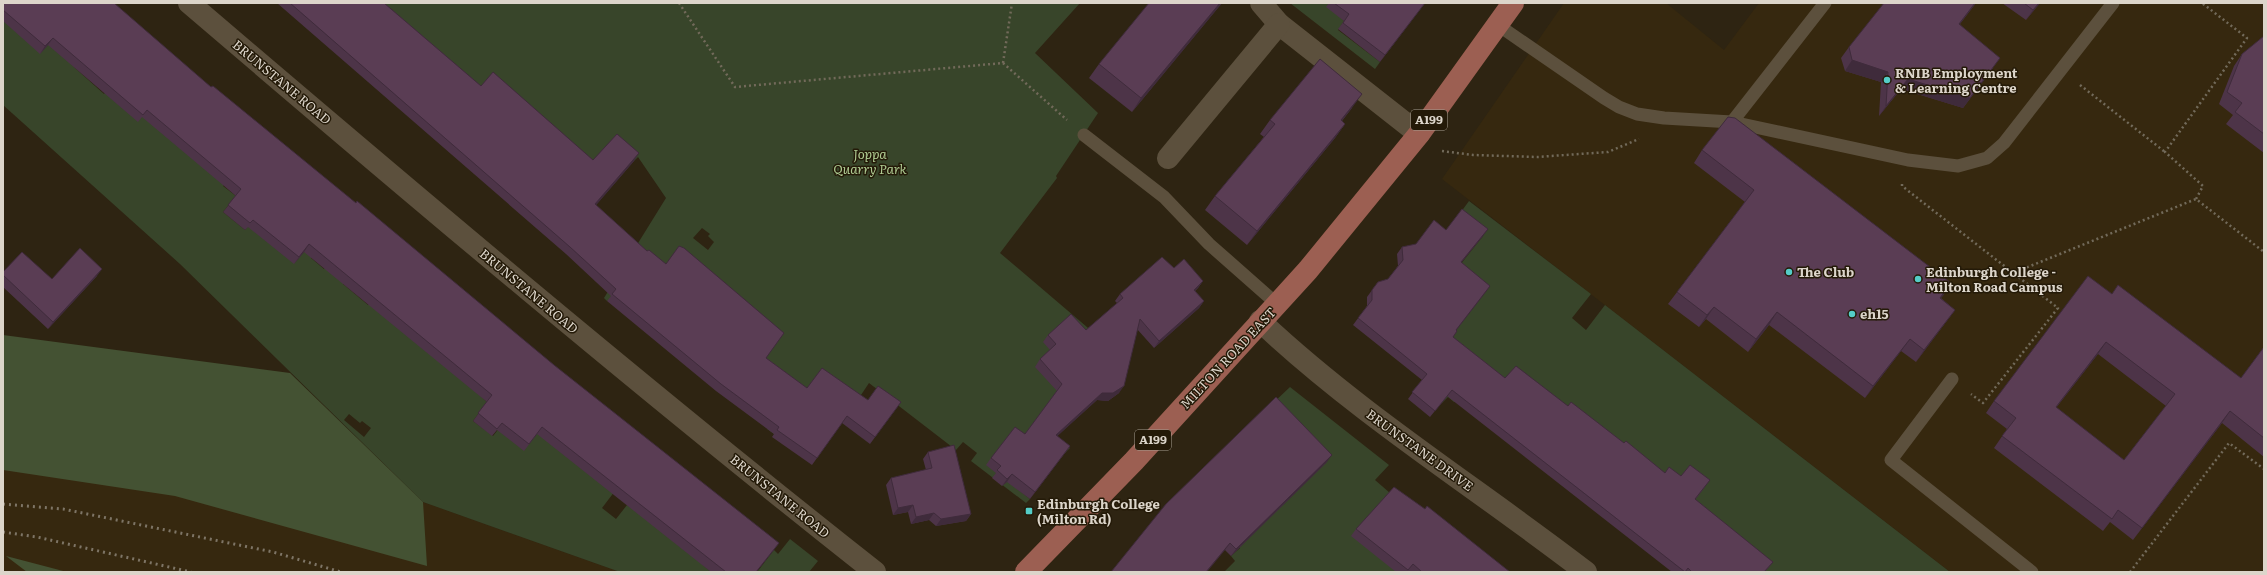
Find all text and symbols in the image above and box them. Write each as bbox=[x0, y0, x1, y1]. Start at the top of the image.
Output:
street label: BRUNSTANE ROAD bbox=[229, 35, 336, 129]
place label: RNIB Employment & Learning Centre bbox=[1895, 63, 2018, 97]
marker: RNIB Employment & Learning Centre bbox=[1882, 75, 1892, 85]
road number: A199 bbox=[1411, 110, 1447, 130]
park label: Joppa Quarry Park bbox=[833, 144, 908, 178]
street label: BRUNSTANE ROAD bbox=[476, 244, 583, 338]
place label: The Club bbox=[1797, 262, 1854, 281]
place label: Edinburgh College - Milton Road Campus bbox=[1926, 262, 2063, 296]
marker: The Club bbox=[1784, 267, 1794, 277]
marker: Edinburgh College - Milton Road Campus bbox=[1913, 274, 1923, 284]
street label: MILTON ROAD EAST bbox=[1175, 302, 1280, 413]
place label: eh15 bbox=[1860, 304, 1889, 323]
marker: eh15 bbox=[1847, 309, 1857, 319]
street label: BRUNSTANE DRIVE bbox=[1363, 404, 1478, 495]
road number: A199 bbox=[1135, 430, 1171, 450]
street label: BRUNSTANE ROAD bbox=[726, 449, 834, 542]
place label: Edinburgh College (Milton Rd) bbox=[1037, 494, 1160, 528]
marker: Edinburgh College (Milton Rd) bbox=[1024, 506, 1034, 516]

